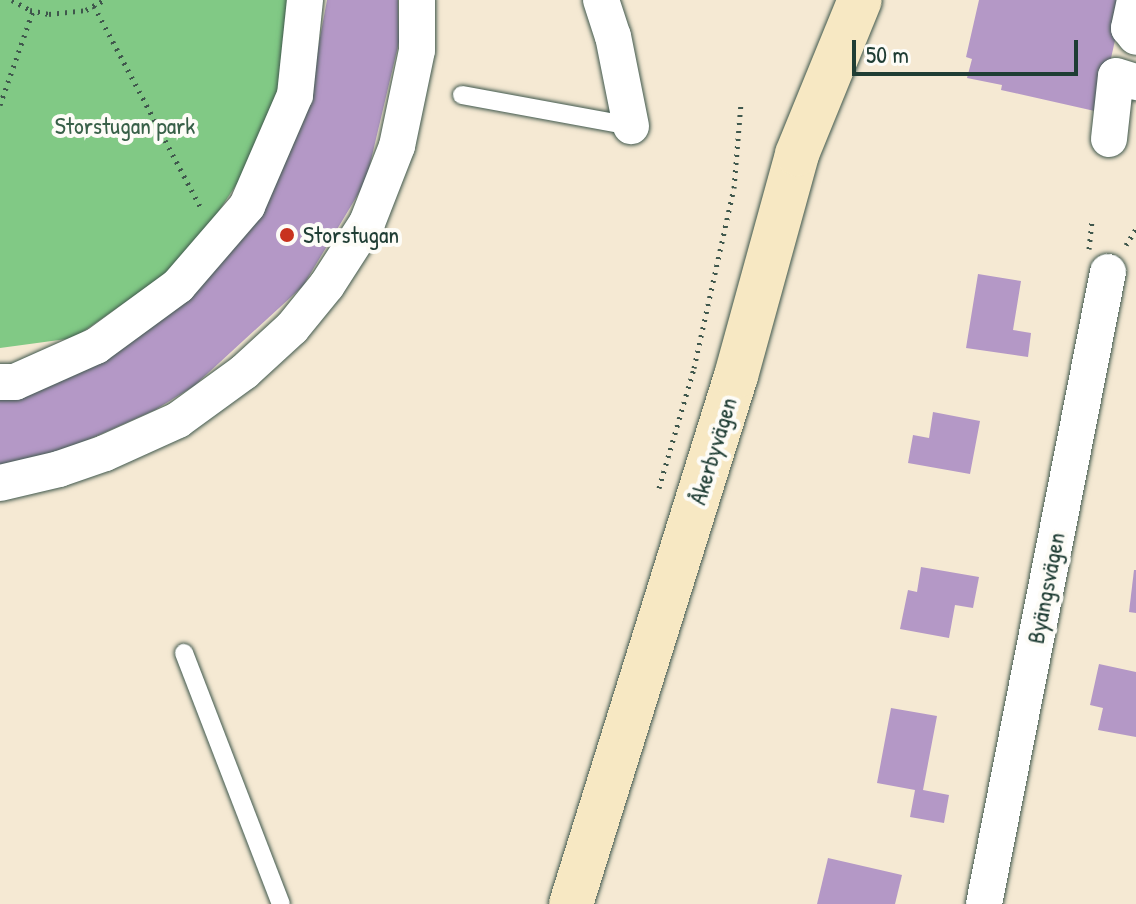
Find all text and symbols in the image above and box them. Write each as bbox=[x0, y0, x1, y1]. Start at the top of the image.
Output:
scale bar bbox=[856, 24, 1082, 74]
text: 50 m bbox=[866, 38, 909, 70]
park label: Storstugan park bbox=[55, 112, 195, 140]
place label: Storstugan bbox=[303, 221, 399, 249]
marker: Storstugan bbox=[278, 226, 296, 244]
street label: Åkerbyvägen bbox=[683, 394, 743, 508]
street label: Byängsvägen bbox=[1021, 530, 1071, 646]

